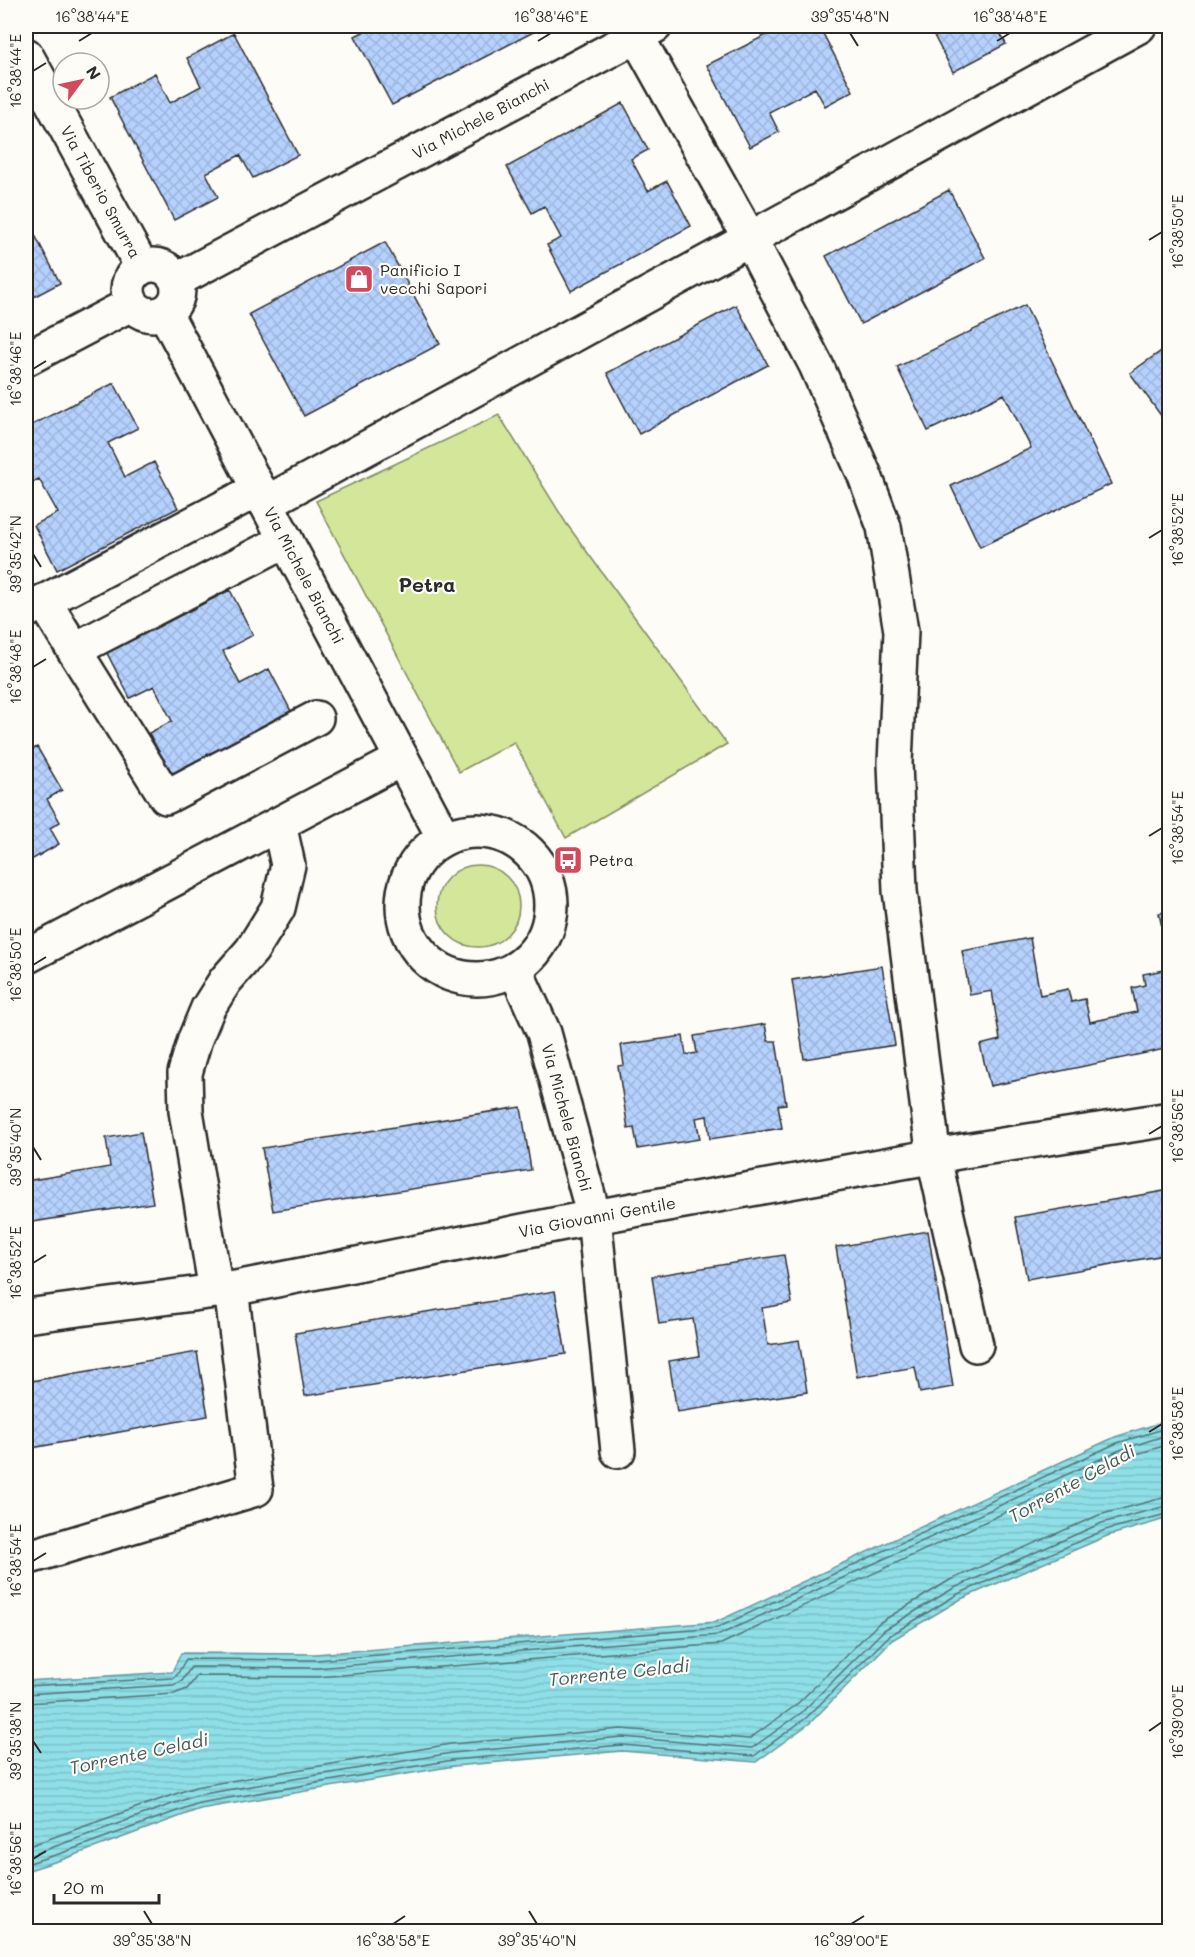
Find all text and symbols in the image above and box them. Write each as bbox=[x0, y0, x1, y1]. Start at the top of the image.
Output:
text: 16°38'44"E bbox=[55, 6, 130, 26]
text: 16°38'46"E bbox=[514, 6, 589, 26]
text: 39°35'48"N bbox=[811, 6, 889, 26]
text: 16°38'48"E bbox=[973, 6, 1048, 26]
text: 16°38'44"E bbox=[5, 33, 25, 108]
north arrow bbox=[51, 51, 111, 111]
text: N bbox=[82, 62, 106, 83]
street label: Via Michele Bianchi bbox=[408, 73, 553, 163]
street label: Via Tiberio Smurra bbox=[56, 121, 146, 262]
text: 16°38'50"E bbox=[1167, 194, 1187, 269]
place label: Panificio I vecchi Sapori bbox=[380, 259, 488, 298]
shop icon: Panificio I vecchi Sapori bbox=[343, 263, 375, 295]
text: 16°38'46"E bbox=[5, 331, 25, 406]
text: 16°38'52"E bbox=[1167, 493, 1187, 567]
street label: Via Michele Bianchi bbox=[260, 503, 350, 647]
text: 39°35'42"N bbox=[5, 515, 25, 593]
district label: Petra bbox=[398, 571, 456, 597]
text: 16°38'48"E bbox=[5, 629, 25, 704]
text: 16°38'54"E bbox=[1167, 791, 1187, 865]
bus stop icon: Petra bbox=[552, 844, 584, 876]
place label: Petra bbox=[589, 849, 634, 870]
text: 16°38'50"E bbox=[5, 927, 25, 1002]
street label: Via Michele Bianchi bbox=[537, 1041, 598, 1194]
text: 16°38'56"E bbox=[1167, 1088, 1187, 1163]
text: 39°35'40"N bbox=[5, 1108, 25, 1186]
street label: Via Giovanni Gentile bbox=[517, 1192, 677, 1242]
text: 16°38'52"E bbox=[5, 1226, 25, 1300]
text: 16°38'58"E bbox=[1167, 1386, 1187, 1461]
water label: Torrente Celadi bbox=[1004, 1438, 1140, 1528]
text: 16°38'54"E bbox=[5, 1524, 25, 1598]
water label: Torrente Celadi bbox=[547, 1653, 691, 1691]
text: 16°39'00"E bbox=[1167, 1684, 1187, 1759]
text: 39°35'38"N bbox=[5, 1702, 25, 1780]
water label: Torrente Celadi bbox=[67, 1726, 211, 1779]
text: 16°38'56"E bbox=[5, 1821, 25, 1896]
scale bar bbox=[54, 1867, 159, 1905]
text: 20 m bbox=[63, 1875, 104, 1899]
text: 39°35'38"N bbox=[113, 1930, 191, 1950]
text: 16°38'58"E bbox=[356, 1930, 431, 1950]
text: 39°35'40"N bbox=[498, 1930, 576, 1950]
text: 16°39'00"E bbox=[814, 1930, 889, 1950]

